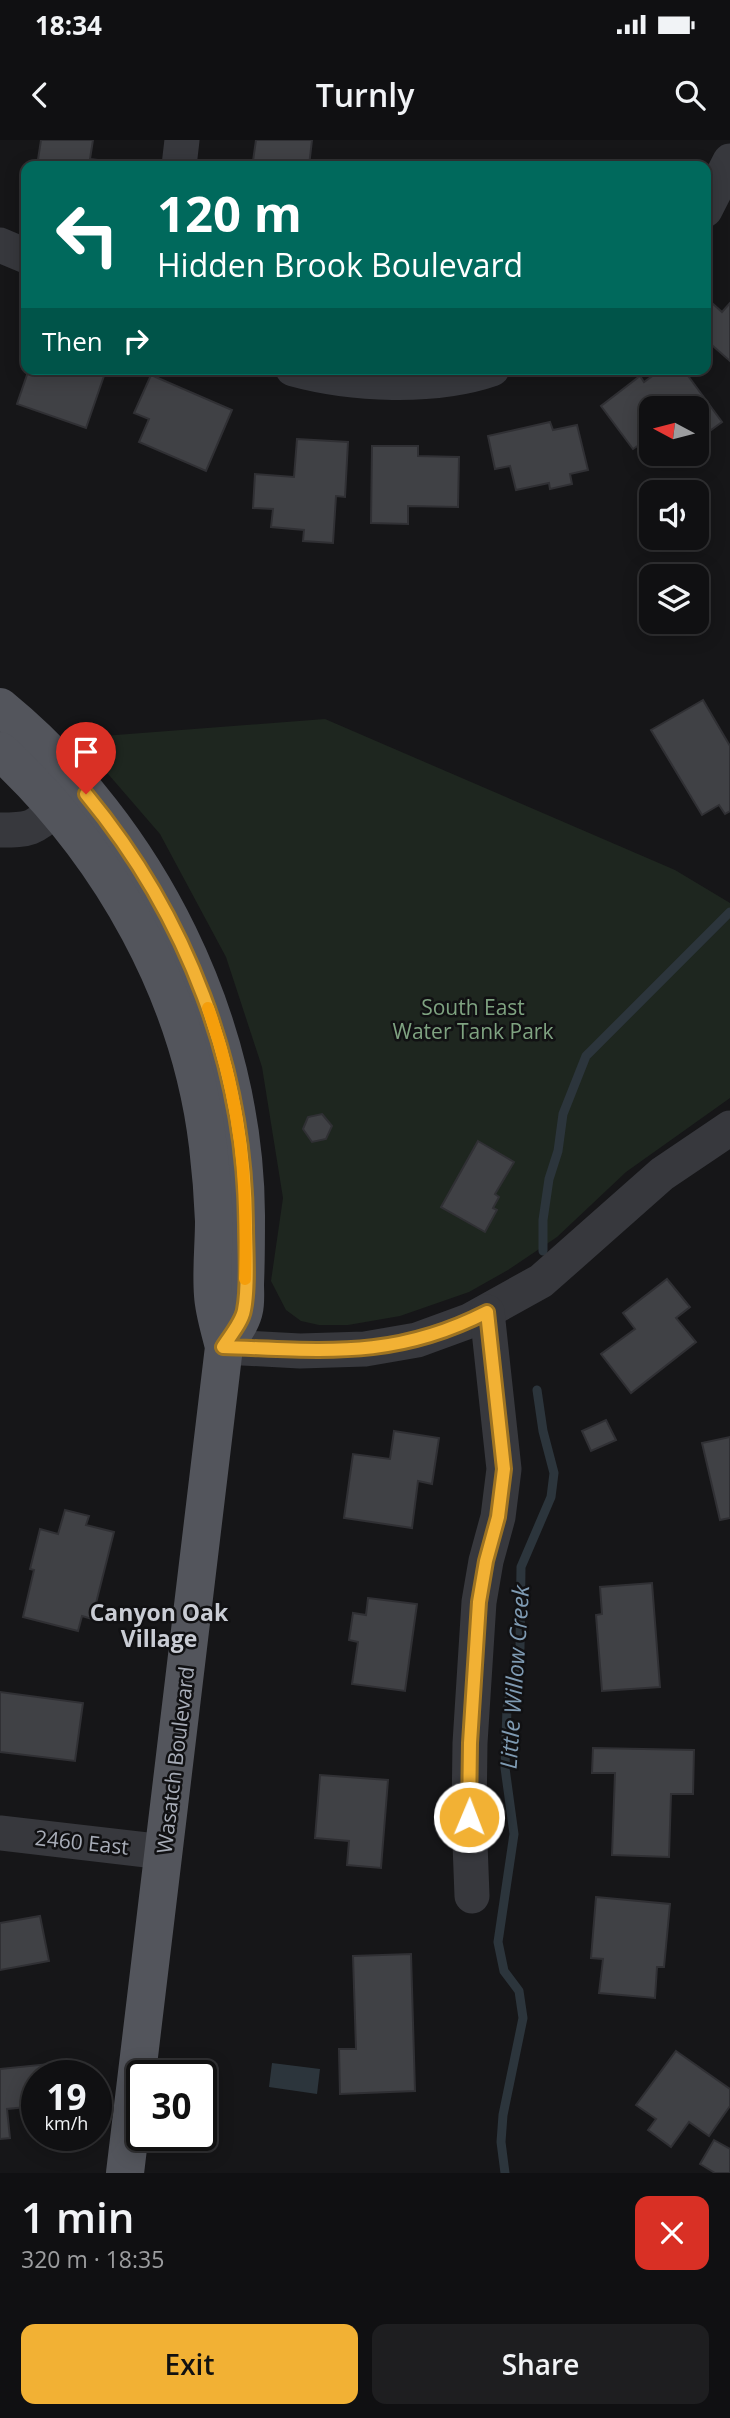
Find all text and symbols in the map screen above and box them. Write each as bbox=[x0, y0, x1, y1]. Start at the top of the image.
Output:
text: 18:34 bbox=[35, 7, 102, 43]
text: Turnly bbox=[316, 73, 414, 116]
icon: back bbox=[21, 76, 59, 114]
icon: search bbox=[671, 76, 709, 114]
text: 120 m bbox=[157, 180, 302, 246]
icon: left bbox=[42, 189, 133, 280]
text: Hidden Brook Boulevard bbox=[157, 243, 523, 286]
icon: right bbox=[117, 322, 155, 360]
text: Then bbox=[42, 323, 103, 359]
north arrow bbox=[639, 396, 709, 466]
map controls bbox=[639, 396, 709, 634]
button: sound bbox=[639, 480, 709, 550]
button: layers bbox=[639, 564, 709, 634]
pin bbox=[56, 722, 116, 794]
icon: arrive bbox=[67, 733, 105, 771]
park label: South East Water Tank Park bbox=[393, 993, 553, 1045]
water label: Little Willow Creek bbox=[492, 1583, 536, 1770]
district label: Canyon Oak Village bbox=[90, 1596, 229, 1654]
street label: Wasatch Boulevard bbox=[150, 1665, 200, 1855]
position arrow bbox=[432, 1780, 506, 1854]
street label: 2460 East bbox=[34, 1823, 130, 1861]
speed limit sign: 30 bbox=[126, 2060, 217, 2151]
text: 19 bbox=[46, 2073, 87, 2120]
text: km/h bbox=[45, 2111, 88, 2135]
text: 1 min bbox=[21, 2188, 134, 2245]
button: close bbox=[635, 2196, 709, 2270]
text: 320 m · 18:35 bbox=[21, 2243, 164, 2275]
button: Exit bbox=[21, 2324, 358, 2404]
button: Share bbox=[372, 2324, 709, 2404]

